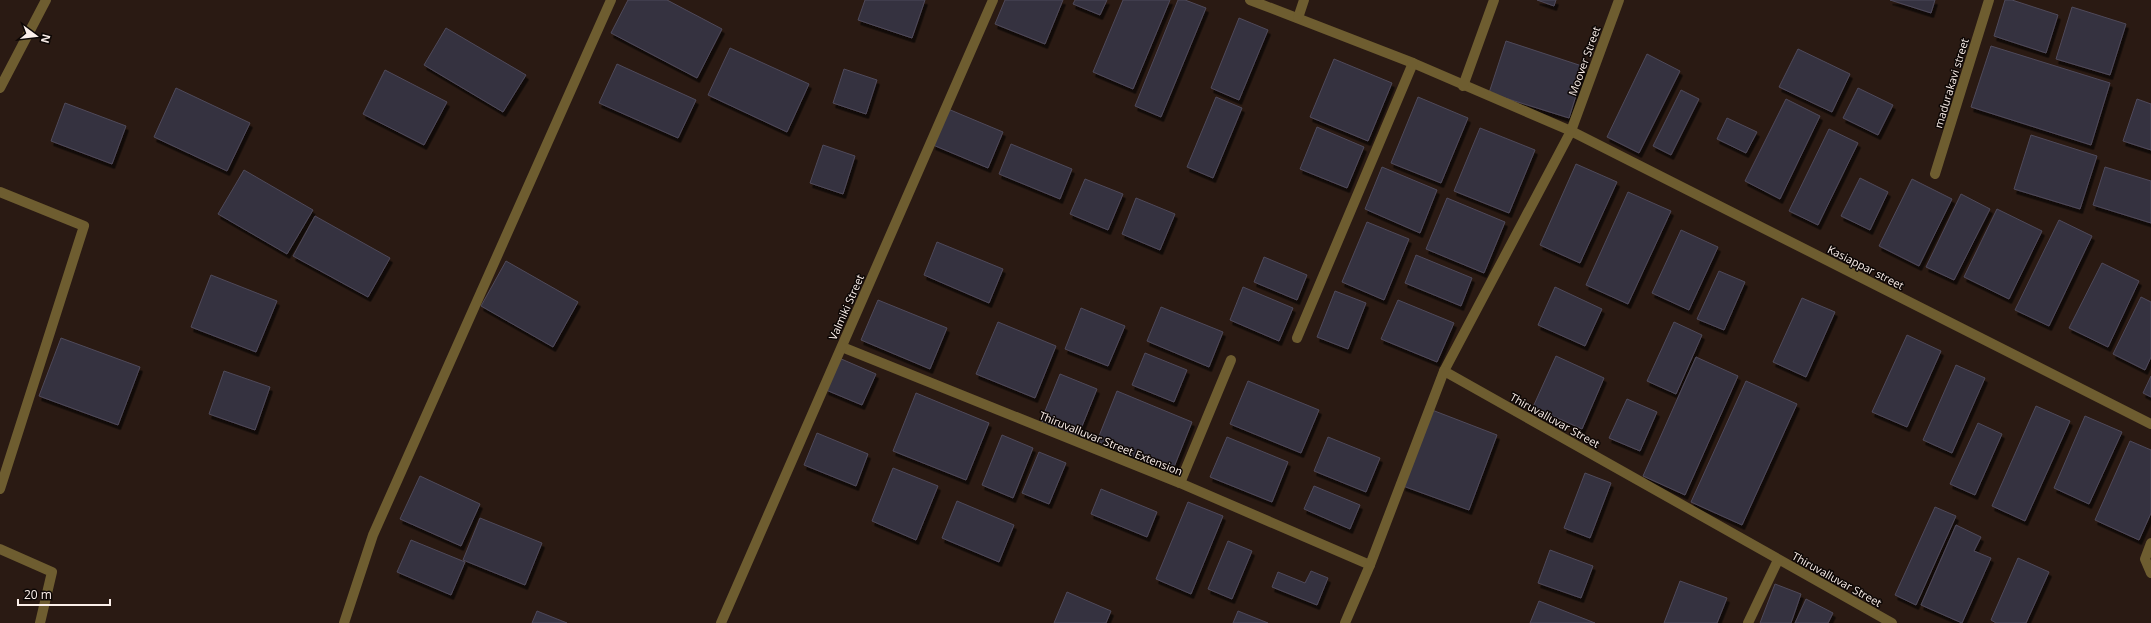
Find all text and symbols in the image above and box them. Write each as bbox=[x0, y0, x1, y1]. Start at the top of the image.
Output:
north arrow bbox=[16, 16, 56, 56]
street label: Moover Street bbox=[1564, 24, 1604, 98]
text: N bbox=[38, 32, 55, 45]
street label: madurakavi street bbox=[1930, 36, 1972, 130]
street label: Kasiappar street bbox=[1825, 241, 1907, 293]
street label: Valmiki Street bbox=[825, 272, 867, 342]
street label: Thiruvalluvar Street bbox=[1507, 389, 1603, 451]
street label: Thiruvalluvar Street Extension bbox=[1037, 407, 1185, 479]
street label: Thiruvalluvar Street bbox=[1789, 548, 1885, 610]
scale bar bbox=[18, 581, 110, 607]
text: 20 m bbox=[24, 586, 52, 603]

